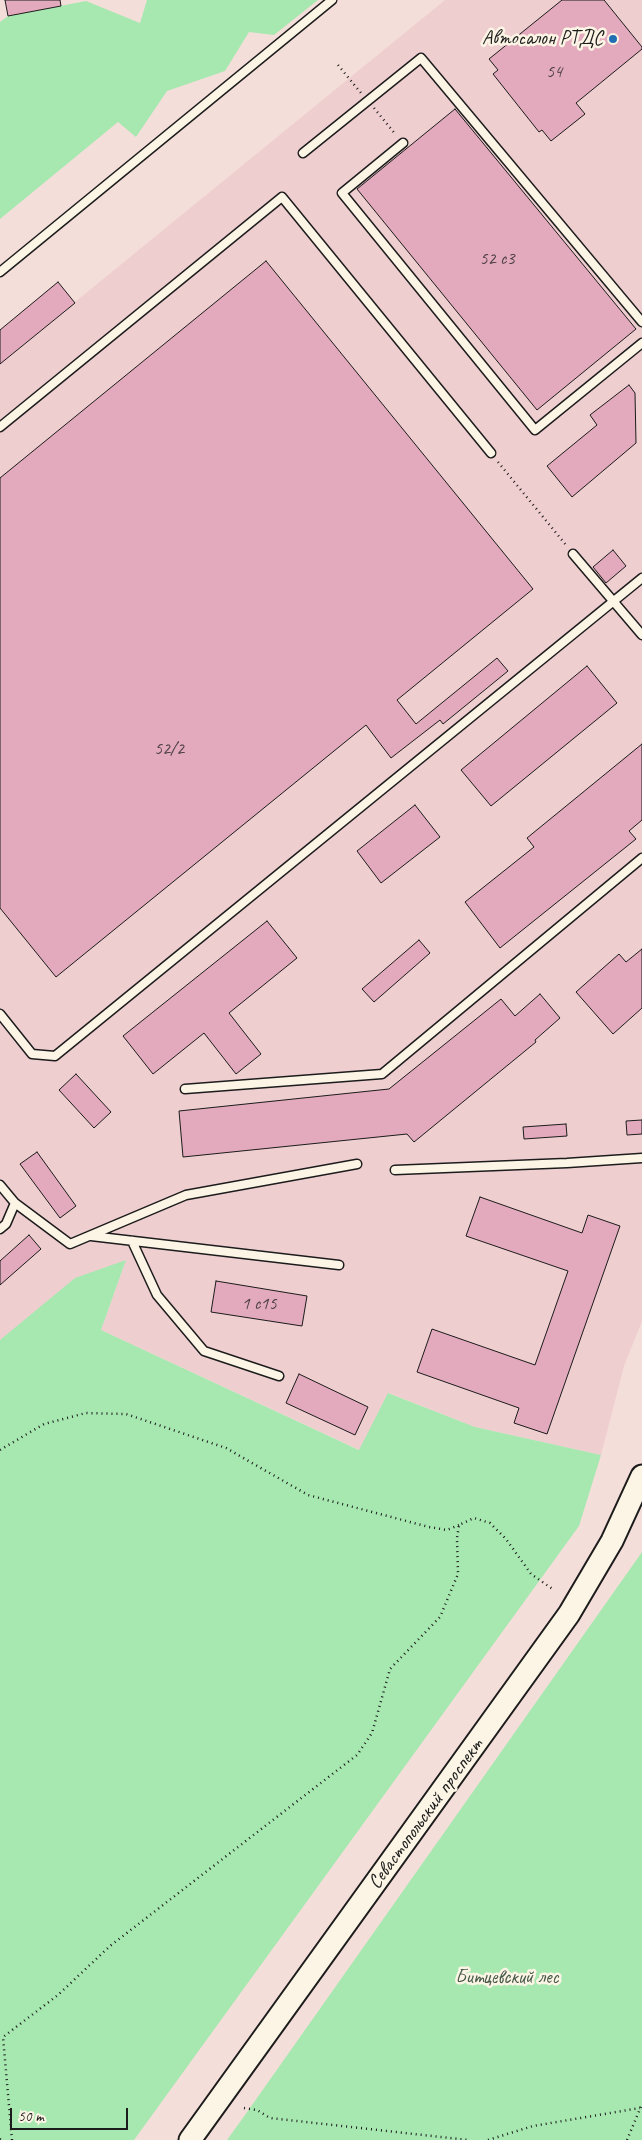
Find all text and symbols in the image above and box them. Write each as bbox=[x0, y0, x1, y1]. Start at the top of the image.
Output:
place label: Автосалон РТДС bbox=[482, 27, 603, 51]
marker: Автосалон РТДС bbox=[607, 33, 619, 45]
house number: 54 bbox=[546, 61, 562, 83]
house number: 52 с3 bbox=[479, 248, 515, 270]
house number: 52/2 bbox=[154, 738, 184, 760]
house number: 1 с15 bbox=[241, 1293, 277, 1315]
street label: Севастопольский проспект bbox=[363, 1734, 489, 1894]
park label: Битцевский лес bbox=[455, 1966, 559, 1990]
scale bar bbox=[12, 2098, 130, 2130]
text: 50 m bbox=[18, 2107, 44, 2126]

